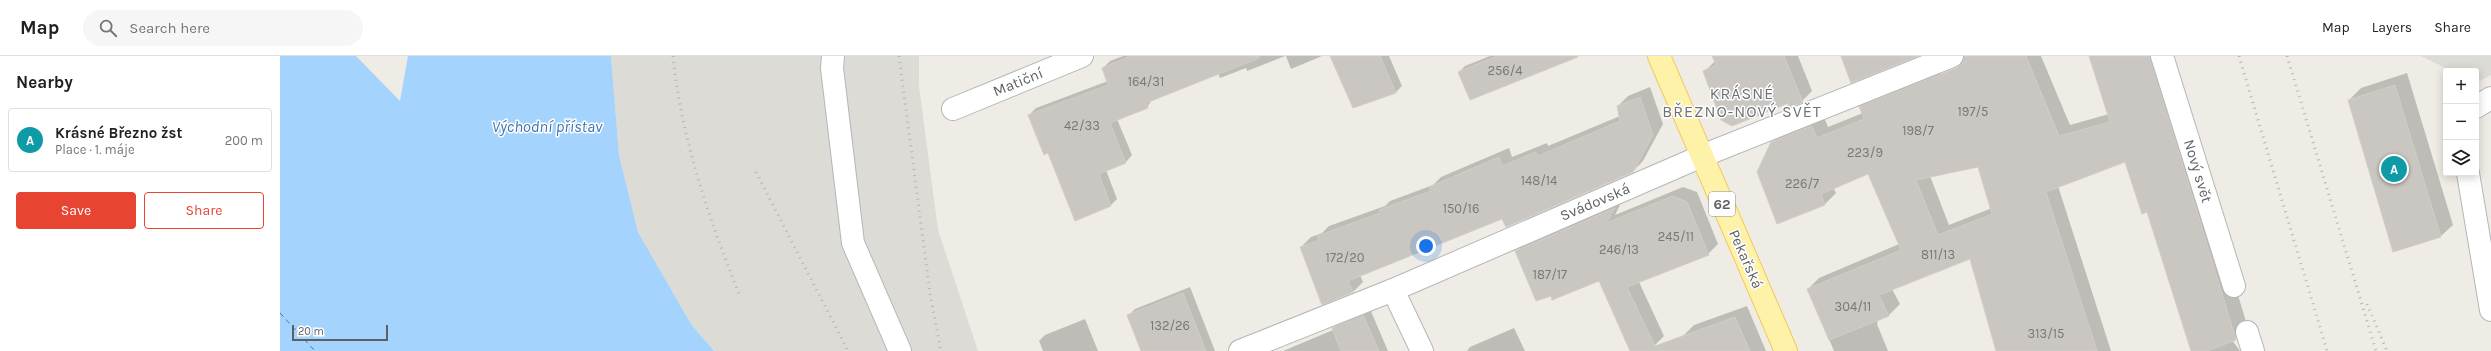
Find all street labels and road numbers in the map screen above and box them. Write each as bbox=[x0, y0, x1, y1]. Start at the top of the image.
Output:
street label: Matiční bbox=[990, 64, 1046, 100]
street label: Nový svět bbox=[2180, 137, 2216, 205]
street label: Svádovská bbox=[1557, 179, 1633, 225]
road number: 62 bbox=[1709, 192, 1735, 216]
street label: Pekařská bbox=[1725, 227, 1767, 291]

